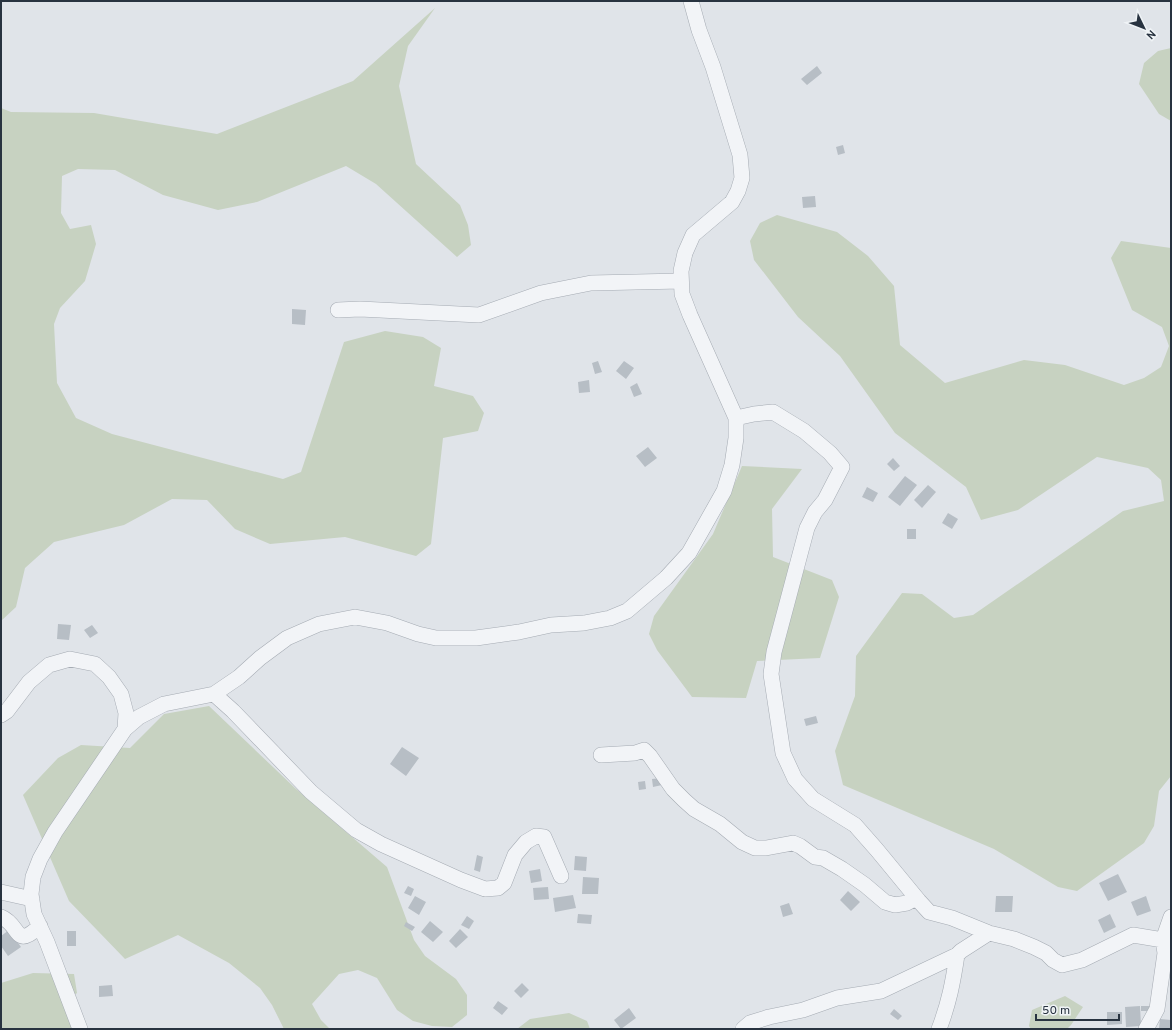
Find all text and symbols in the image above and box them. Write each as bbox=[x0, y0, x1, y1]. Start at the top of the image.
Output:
north arrow bbox=[1124, 8, 1164, 48]
text: N bbox=[1143, 26, 1158, 42]
scale bar bbox=[1036, 996, 1119, 1022]
text: 50 m bbox=[1042, 1003, 1070, 1019]

